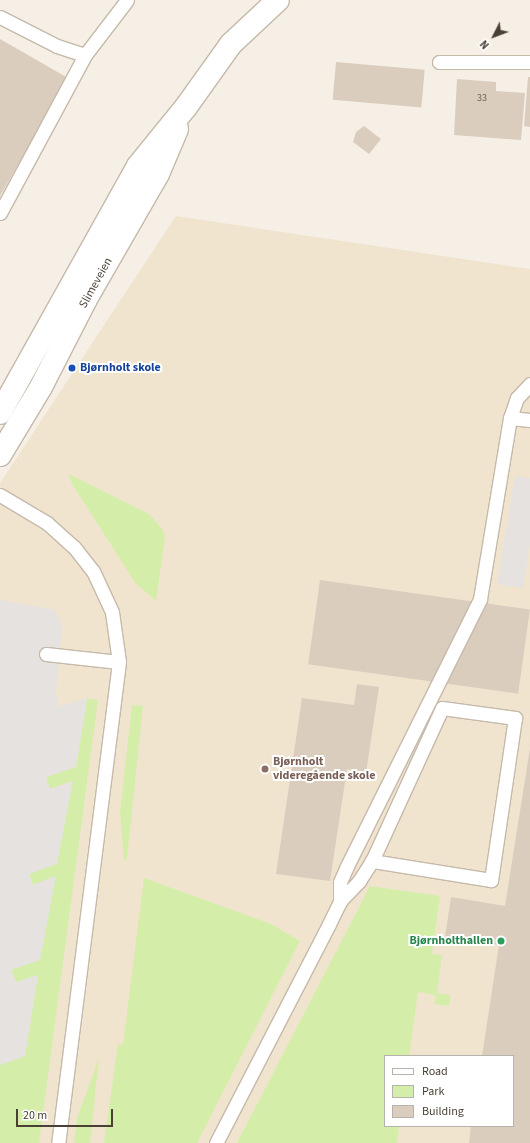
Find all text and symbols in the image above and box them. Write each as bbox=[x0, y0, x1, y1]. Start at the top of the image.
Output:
north arrow bbox=[474, 16, 514, 56]
text: N bbox=[477, 37, 493, 52]
house number: 33 bbox=[477, 93, 487, 105]
street label: Slimeveien bbox=[76, 255, 116, 311]
place label: Bjørnholt skole bbox=[80, 361, 161, 375]
marker: Bjørnholt skole bbox=[67, 363, 77, 373]
place label: Bjørnholt videregående skole bbox=[273, 755, 375, 783]
marker: Bjørnholt videregående skole bbox=[260, 764, 270, 774]
place label: Bjørnholthallen bbox=[409, 934, 493, 948]
marker: Bjørnholthallen bbox=[496, 936, 506, 946]
legend bbox=[384, 1055, 514, 1127]
text: Road bbox=[422, 1063, 448, 1080]
text: Park bbox=[422, 1083, 444, 1100]
scale bar bbox=[18, 1101, 115, 1127]
text: Building bbox=[422, 1103, 464, 1120]
text: 20 m bbox=[23, 1107, 47, 1124]

